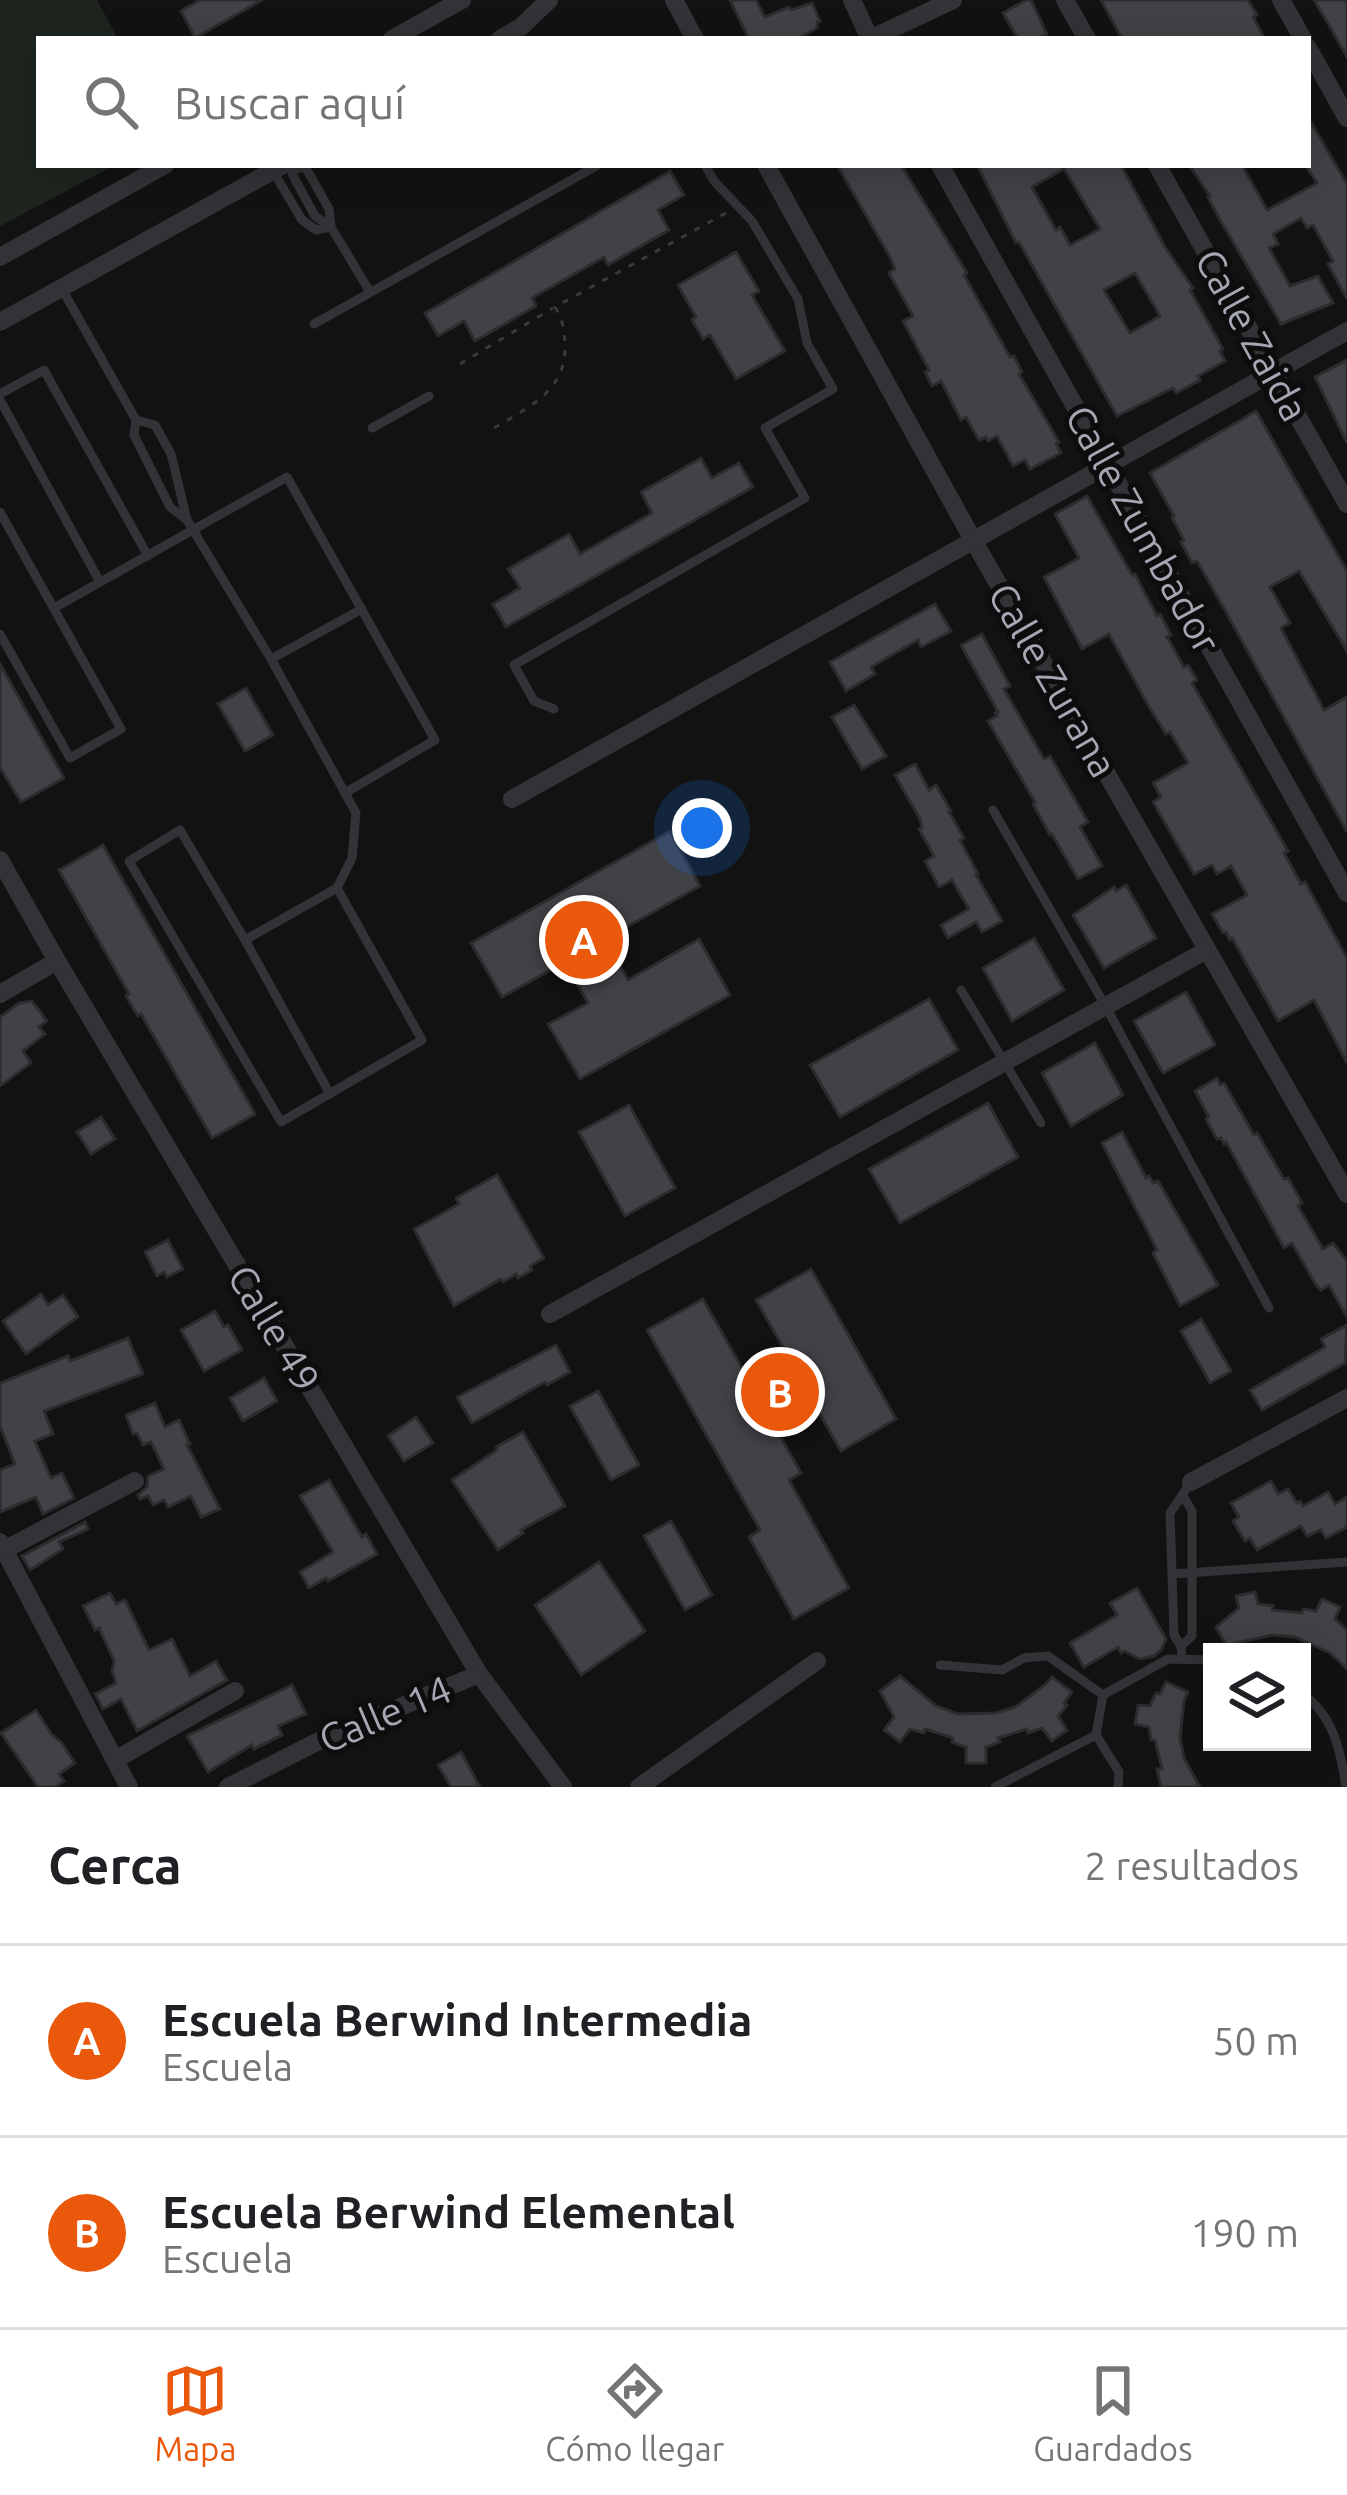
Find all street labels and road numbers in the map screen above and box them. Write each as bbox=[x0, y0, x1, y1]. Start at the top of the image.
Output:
street label: Calle Zaida bbox=[1188, 242, 1317, 428]
street label: Calle Zumbador bbox=[1058, 398, 1229, 660]
street label: Calle Zurana bbox=[981, 575, 1126, 784]
street label: Calle 49 bbox=[220, 1257, 329, 1398]
street label: Calle 14 bbox=[312, 1667, 457, 1760]

